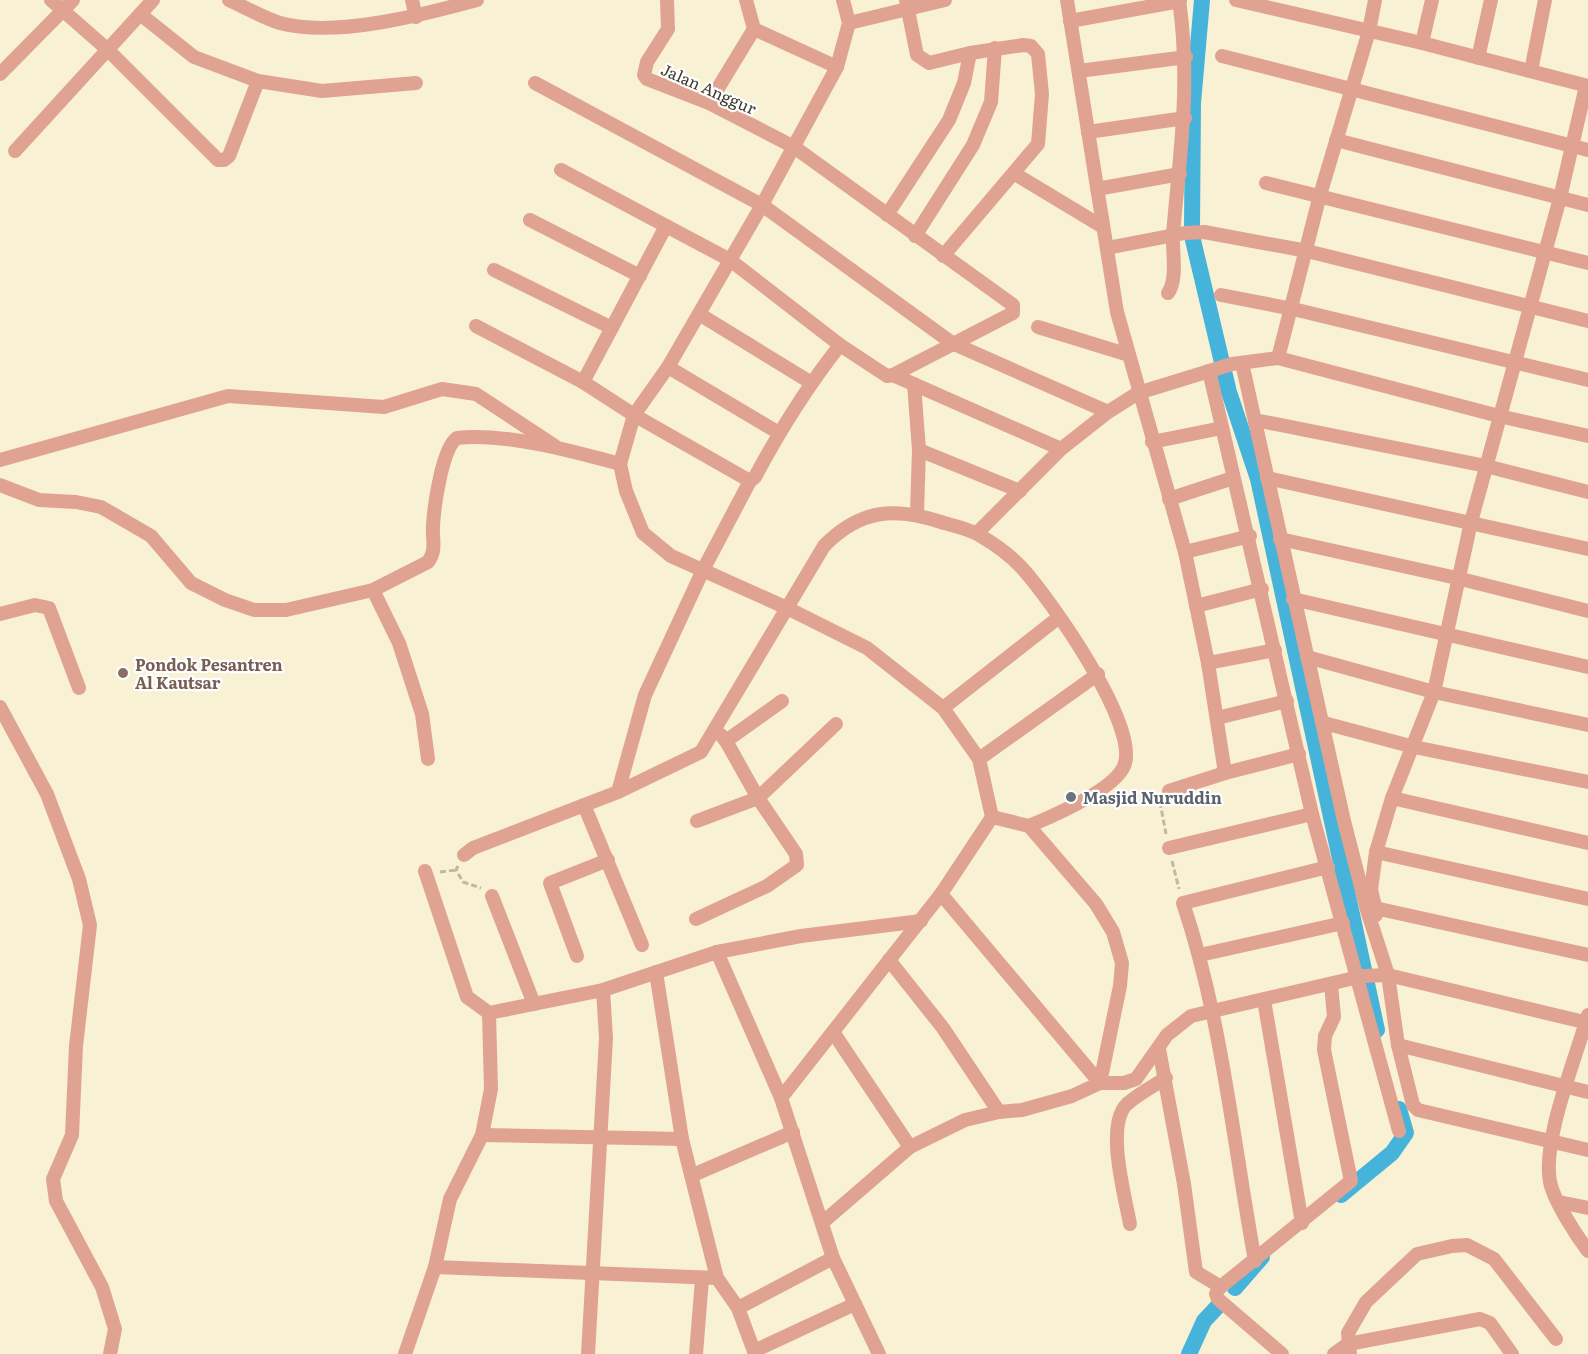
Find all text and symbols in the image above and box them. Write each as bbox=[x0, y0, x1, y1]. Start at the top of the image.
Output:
street label: Jalan Anggur bbox=[657, 56, 761, 120]
place label: Pondok Pesantren Al Kautsar bbox=[135, 652, 283, 694]
marker: Pondok Pesantren Al Kautsar bbox=[116, 666, 130, 680]
place label: Masjid Nuruddin bbox=[1083, 785, 1222, 809]
marker: Masjid Nuruddin bbox=[1064, 790, 1078, 804]

